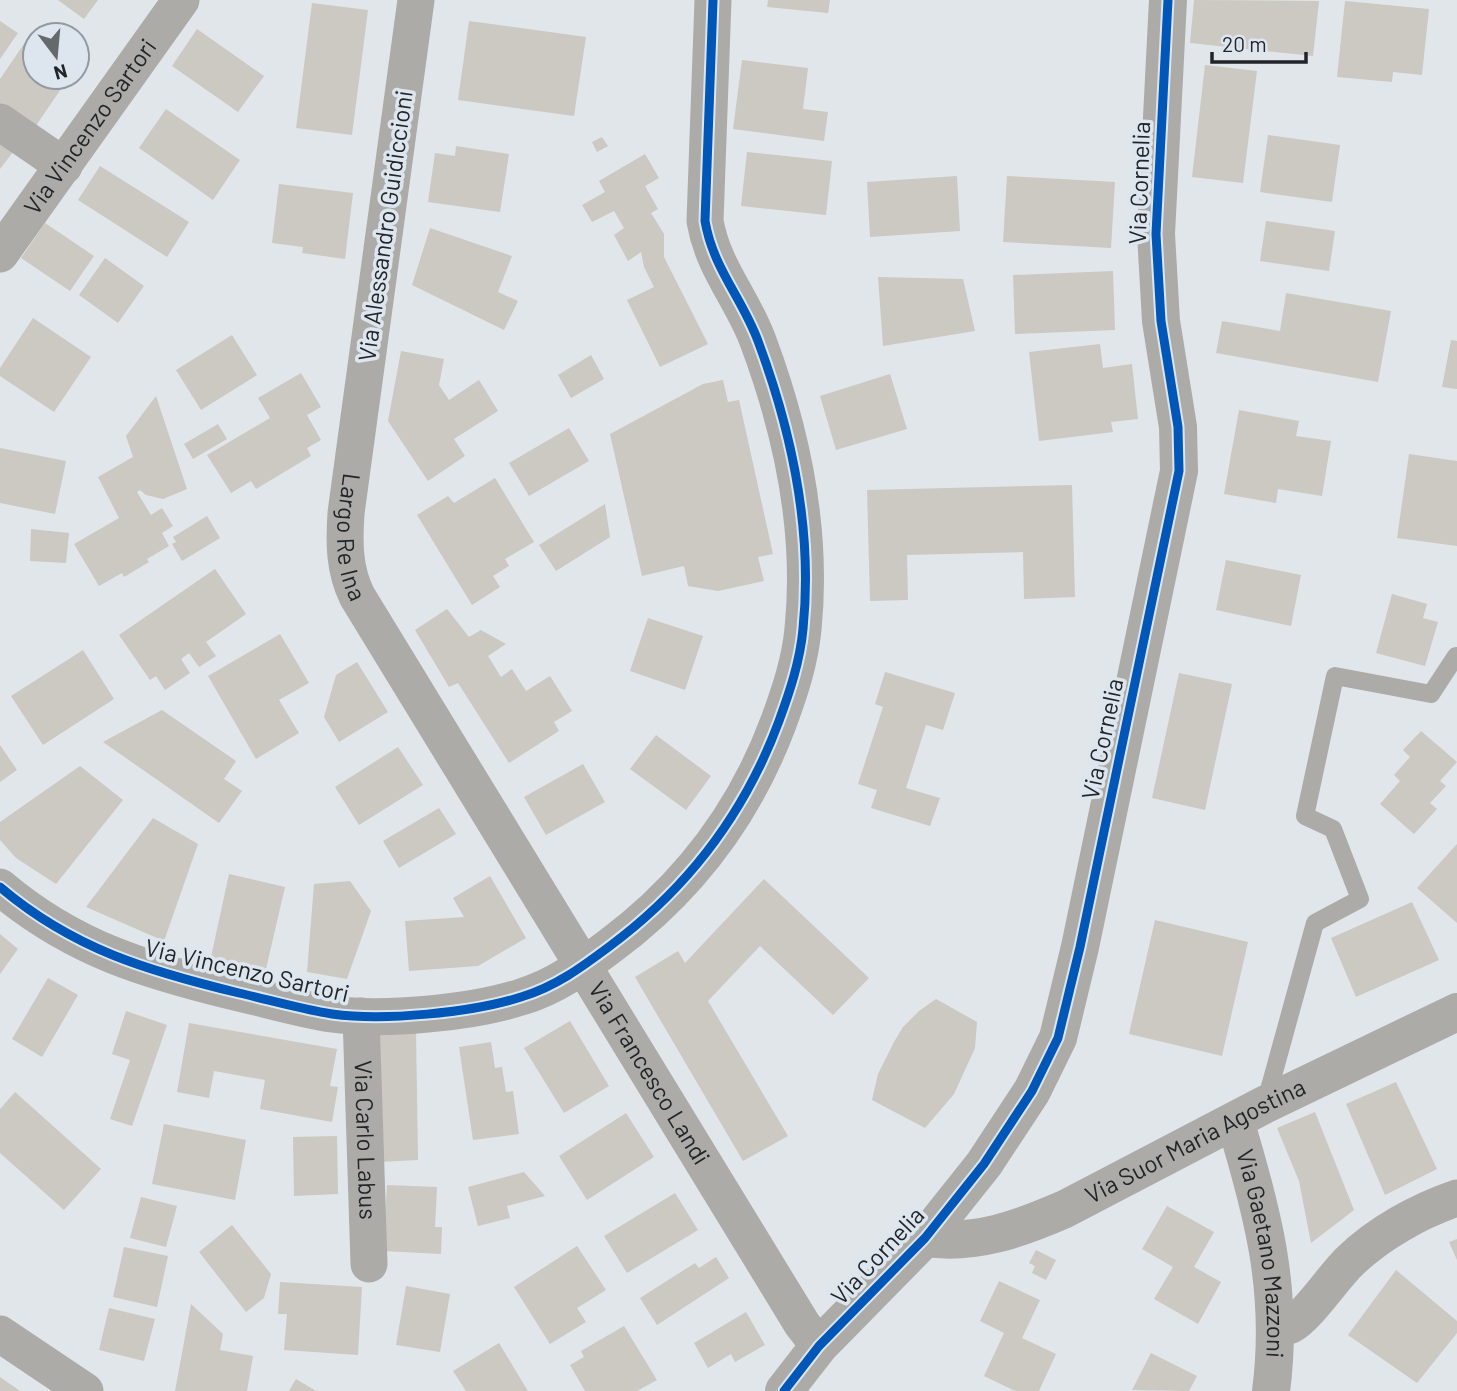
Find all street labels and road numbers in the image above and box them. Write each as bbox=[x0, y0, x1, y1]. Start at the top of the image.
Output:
street label: Via Vincenzo Sartori bbox=[17, 33, 162, 220]
street label: Via Alessandro Guidiccioni bbox=[351, 88, 418, 363]
street label: Via Cornelia bbox=[1122, 121, 1155, 245]
street label: Largo Re Ina bbox=[332, 471, 373, 605]
street label: Via Cornelia bbox=[1075, 675, 1129, 802]
street label: Via Vincenzo Sartori bbox=[142, 932, 352, 1007]
street label: Via Francesco Landi bbox=[583, 976, 717, 1169]
street label: Via Carlo Labus bbox=[349, 1060, 384, 1220]
street label: Via Suor Maria Agostina bbox=[1080, 1071, 1310, 1209]
street label: Via Gaetano Mazzoni bbox=[1231, 1146, 1291, 1359]
street label: Via Cornelia bbox=[824, 1200, 930, 1310]

